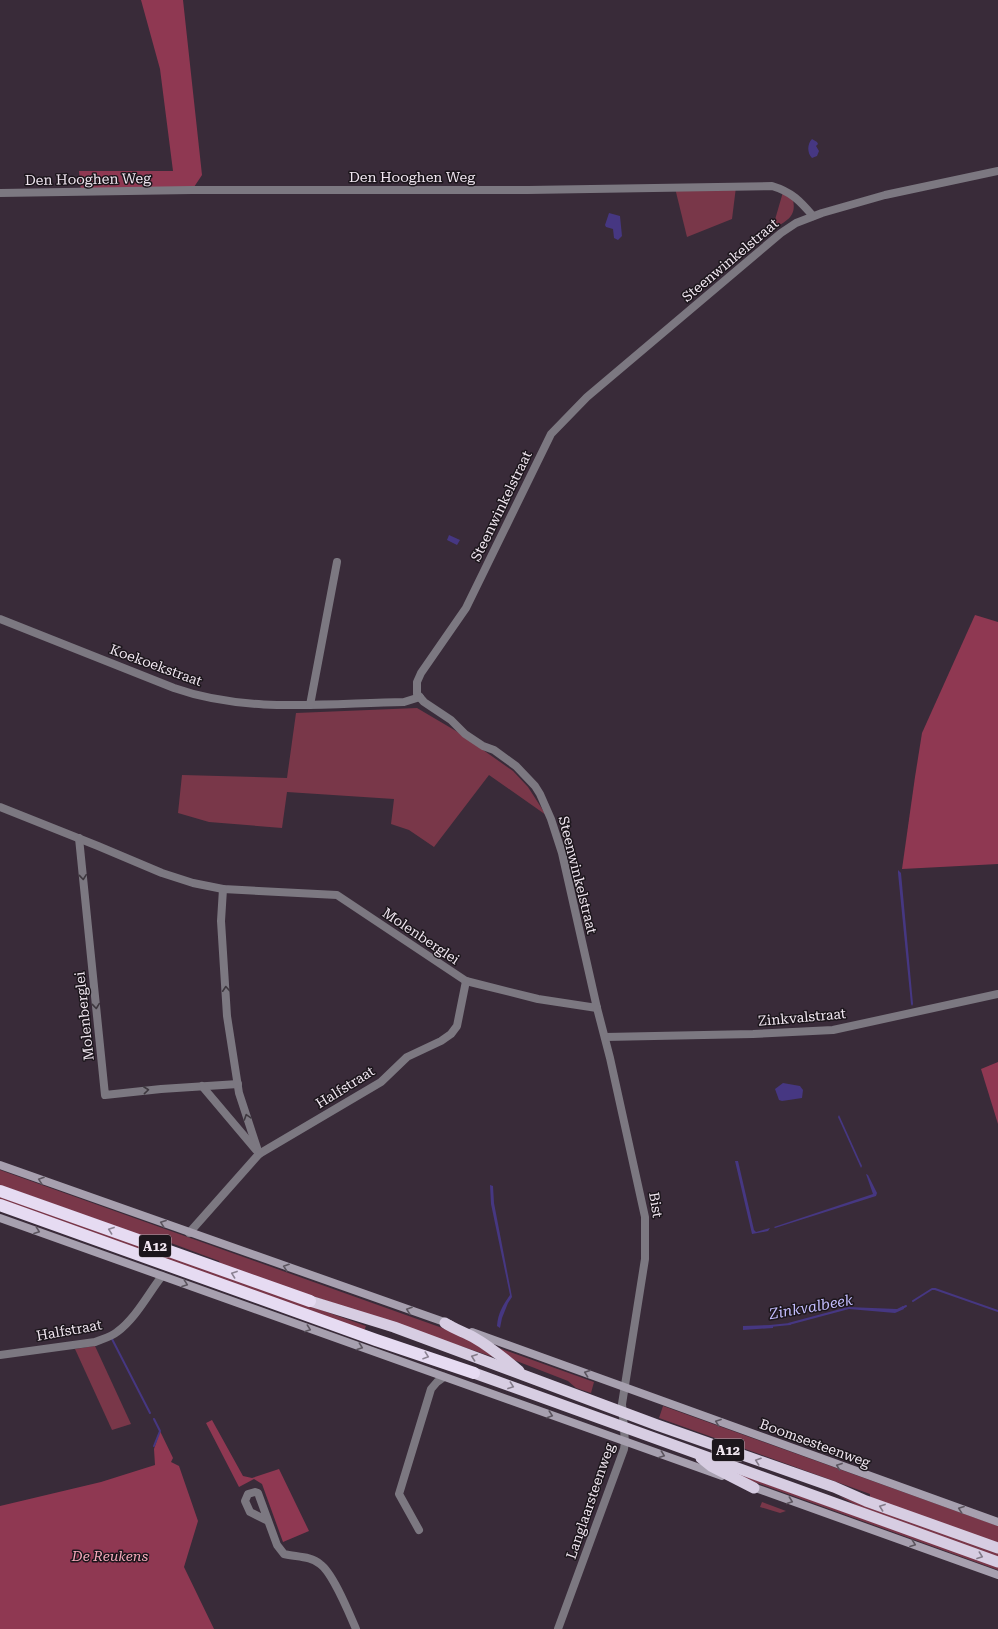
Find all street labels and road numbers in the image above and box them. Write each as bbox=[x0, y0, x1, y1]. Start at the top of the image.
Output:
street label: Den Hooghen Weg bbox=[349, 169, 475, 185]
street label: Den Hooghen Weg bbox=[25, 170, 151, 188]
street label: Steenwinkelstraat bbox=[679, 215, 781, 305]
street label: Steenwinkelstraat bbox=[467, 448, 535, 564]
street label: Koekoekstraat bbox=[108, 641, 204, 689]
street label: Steenwinkelstraat bbox=[556, 814, 600, 936]
street label: Molenberglei bbox=[379, 904, 463, 968]
street label: Molenberglei bbox=[71, 970, 97, 1061]
street label: Zinkvalstraat bbox=[757, 1005, 847, 1029]
street label: Halfstraat bbox=[313, 1063, 377, 1111]
street label: Bist bbox=[646, 1191, 666, 1219]
road number: A12 bbox=[139, 1235, 171, 1257]
street label: Halfstraat bbox=[35, 1316, 103, 1344]
street label: Boomsesteenweg bbox=[757, 1416, 873, 1470]
road number: A12 bbox=[712, 1439, 744, 1461]
street label: Langlaarsteenweg bbox=[563, 1441, 617, 1561]

